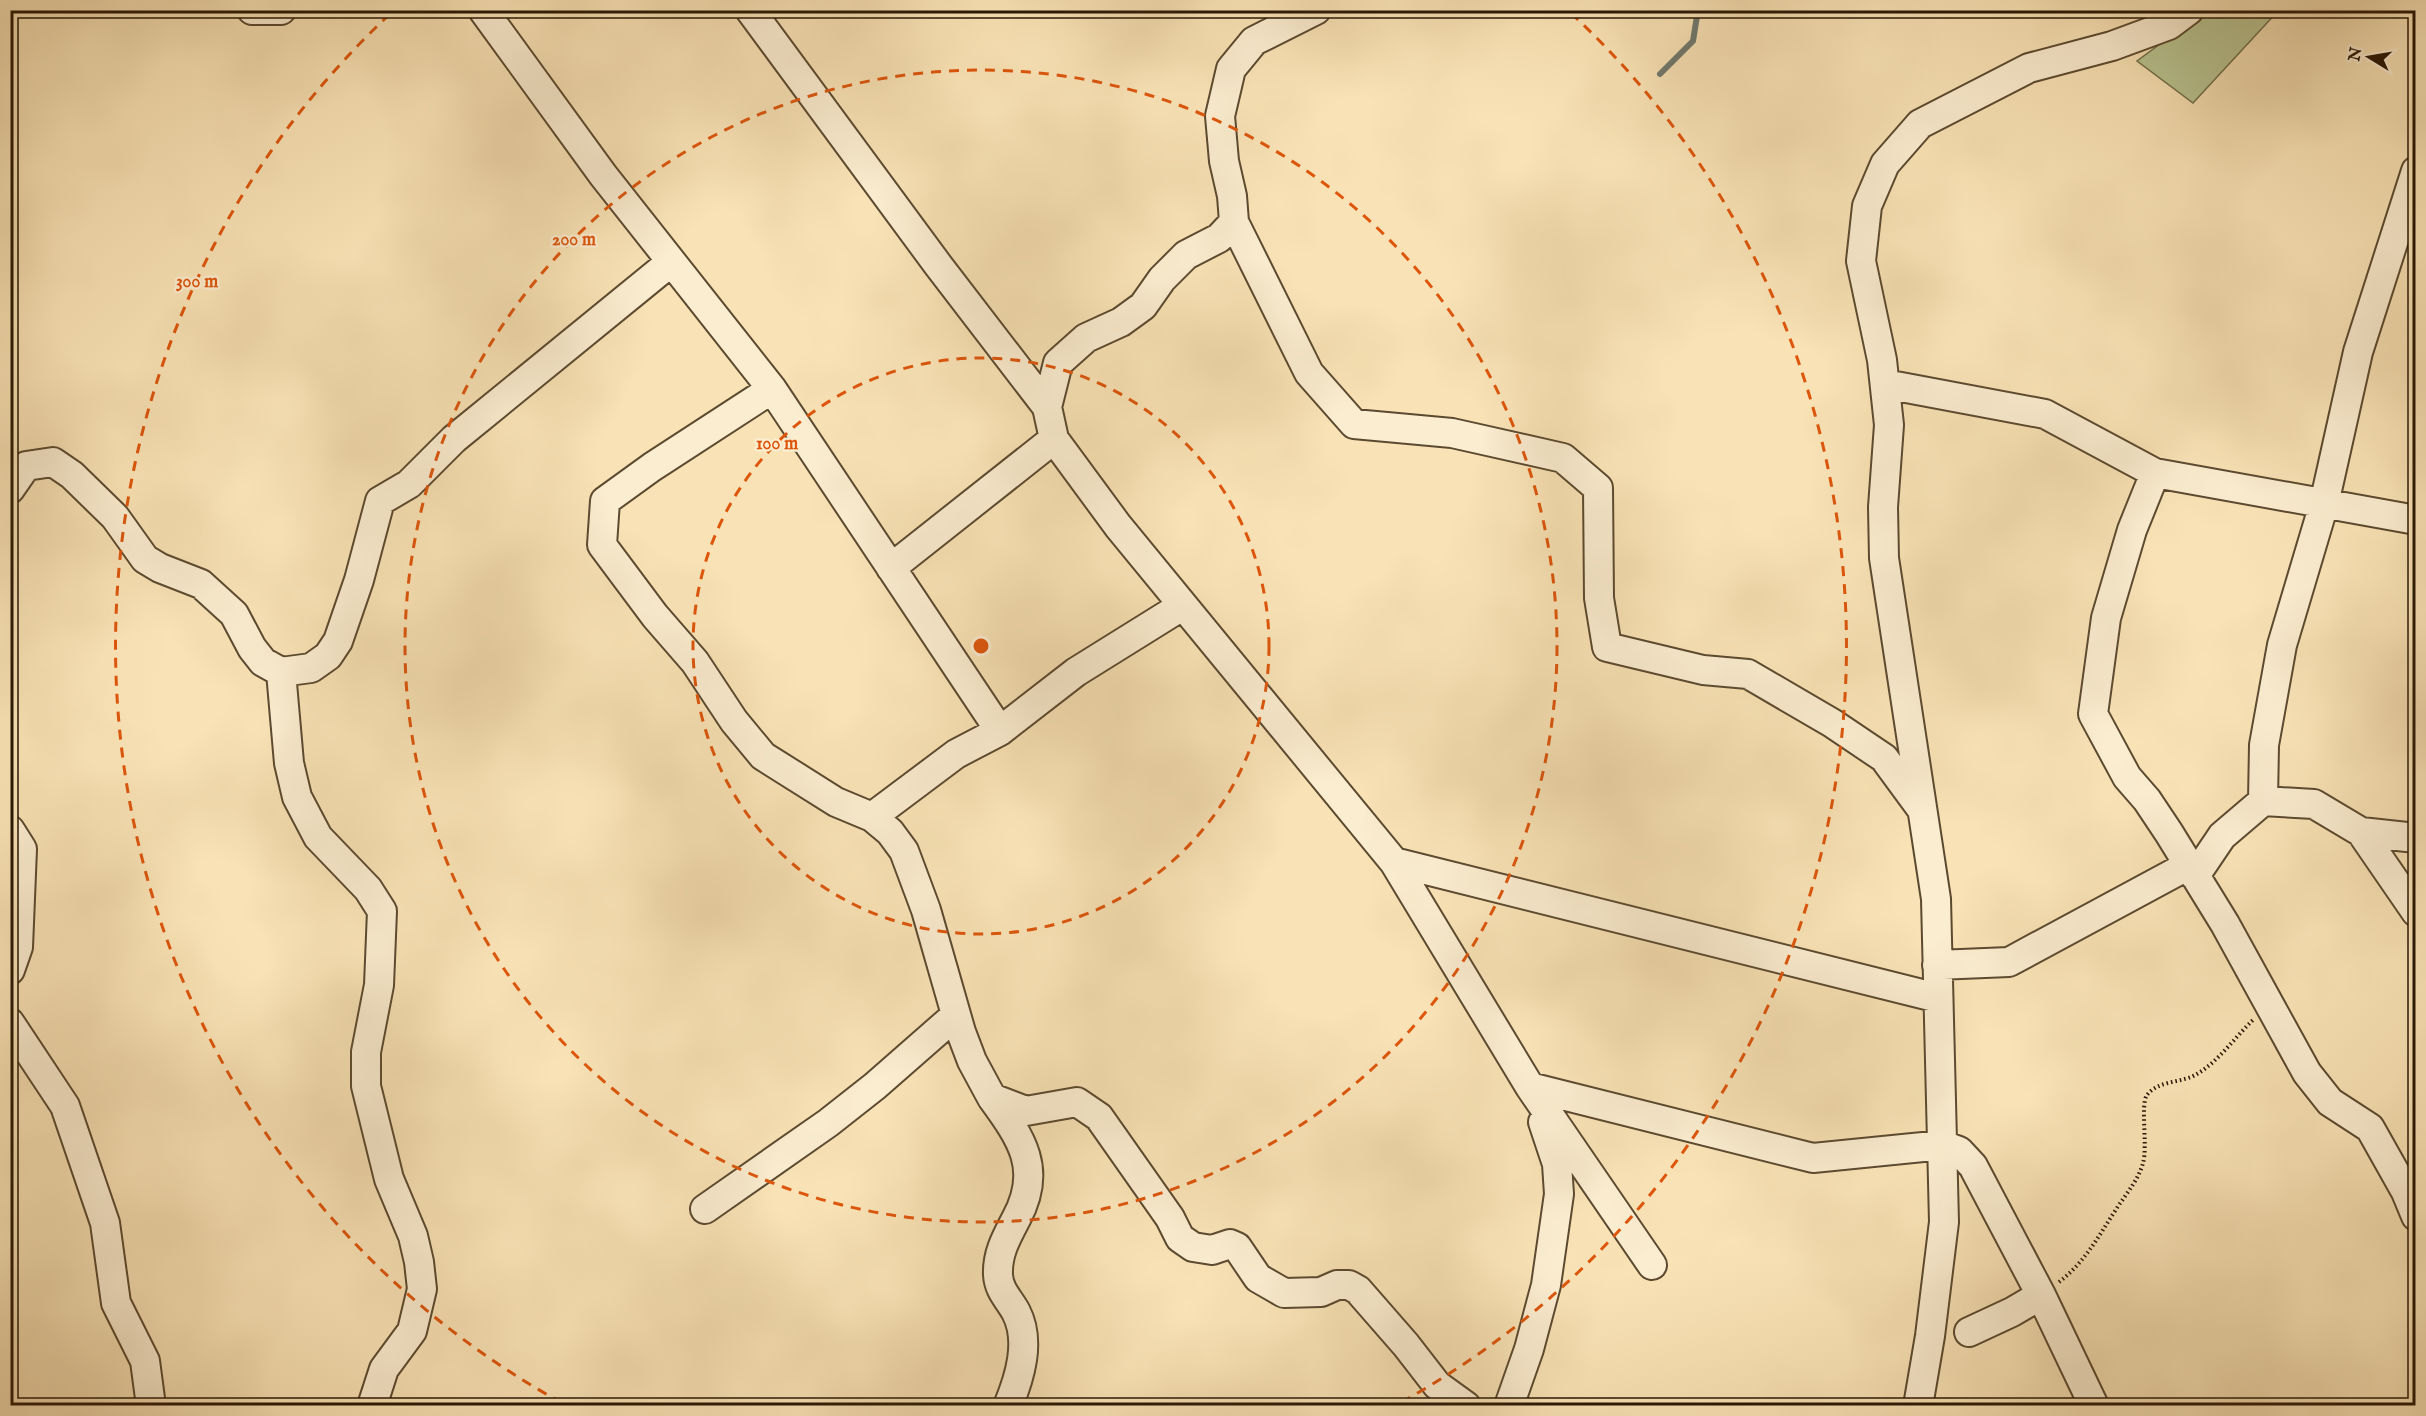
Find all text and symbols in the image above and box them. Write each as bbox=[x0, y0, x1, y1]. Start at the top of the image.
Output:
north arrow bbox=[2339, 27, 2399, 87]
text: N bbox=[2345, 46, 2367, 64]
text: 200 m bbox=[552, 229, 596, 252]
text: 300 m bbox=[176, 271, 218, 294]
text: 100 m bbox=[756, 433, 798, 456]
centre of rings bbox=[971, 636, 991, 656]

